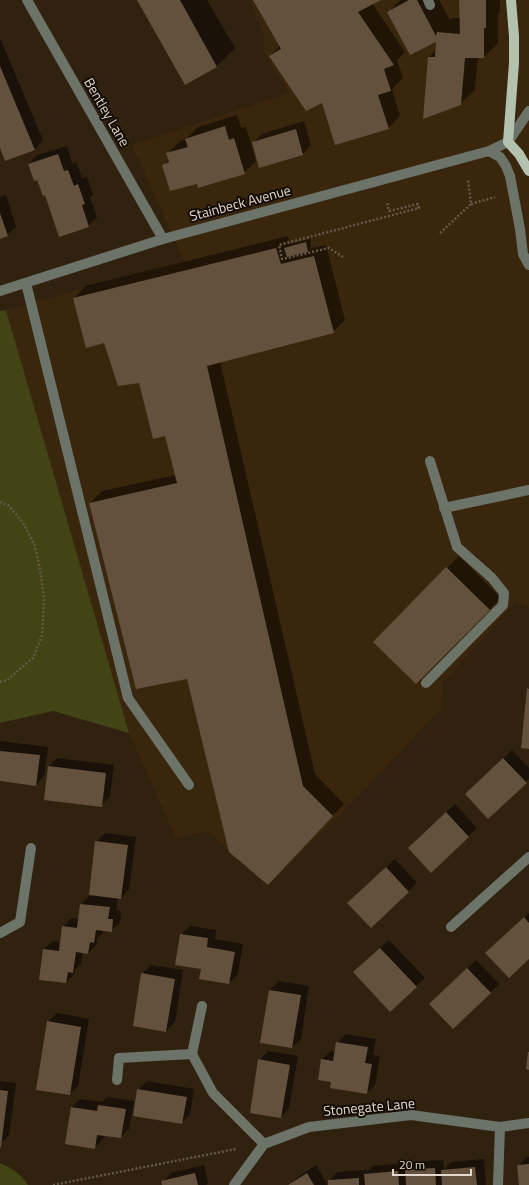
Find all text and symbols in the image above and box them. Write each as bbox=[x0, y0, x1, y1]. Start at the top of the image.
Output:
street label: Bentley Lane bbox=[79, 73, 136, 150]
street label: Stainbeck Avenue bbox=[187, 179, 293, 226]
street label: Stonegate Lane bbox=[322, 1092, 416, 1121]
scale bar bbox=[393, 1151, 471, 1177]
text: 20 m bbox=[399, 1155, 425, 1174]

